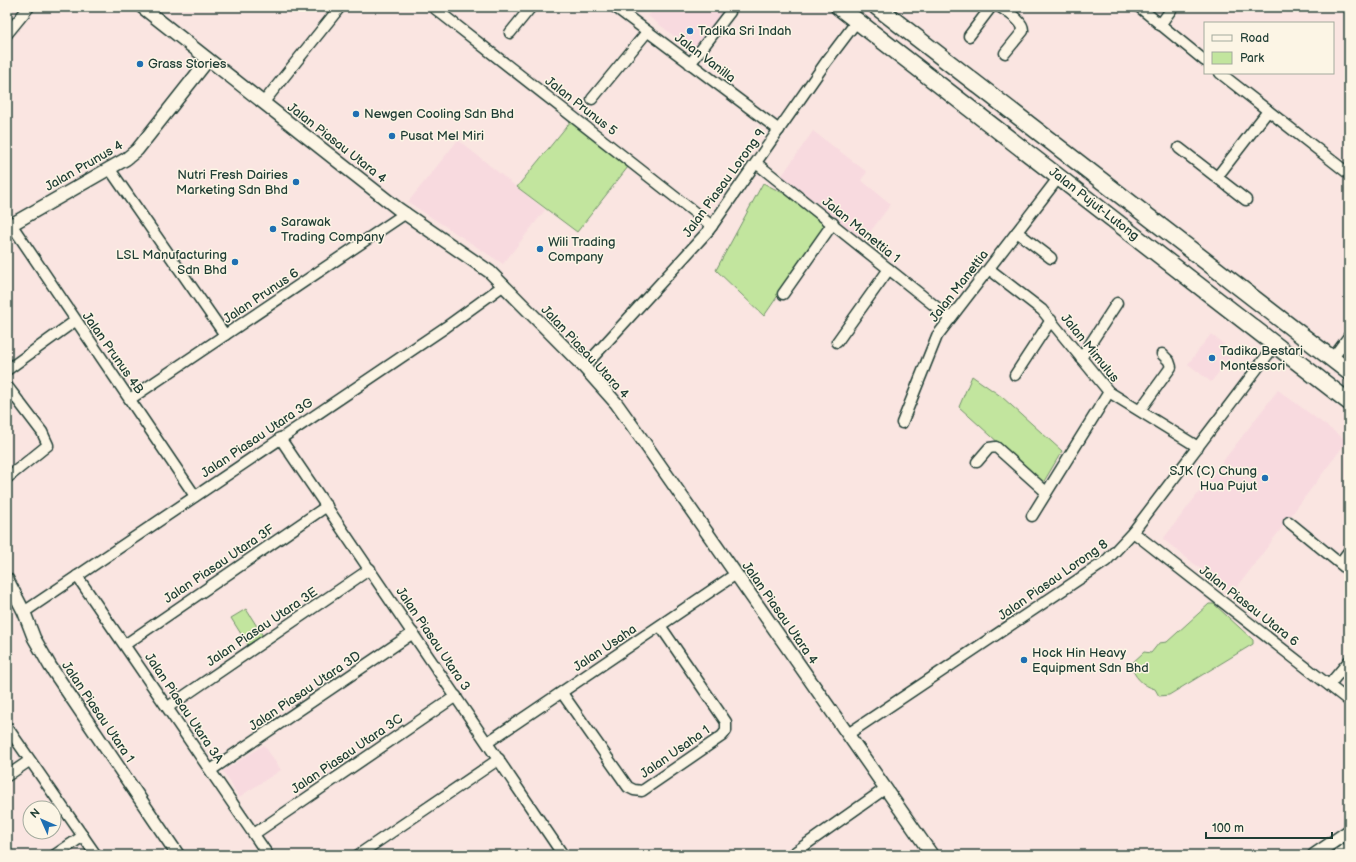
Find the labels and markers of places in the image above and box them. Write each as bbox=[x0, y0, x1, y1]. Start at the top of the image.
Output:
place label: Tadika Sri Indah bbox=[698, 23, 792, 39]
marker: Tadika Sri Indah bbox=[685, 26, 695, 36]
place label: Grass Stories bbox=[148, 56, 227, 72]
marker: Grass Stories bbox=[135, 59, 145, 69]
place label: Newgen Cooling Sdn Bhd bbox=[364, 106, 514, 122]
marker: Newgen Cooling Sdn Bhd bbox=[351, 109, 361, 119]
place label: Pusat Mel Miri bbox=[400, 128, 484, 144]
marker: Pusat Mel Miri bbox=[387, 131, 397, 141]
place label: Nutri Fresh Dairies Marketing Sdn Bhd bbox=[176, 167, 289, 198]
marker: Nutri Fresh Dairies Marketing Sdn Bhd bbox=[291, 177, 301, 187]
place label: Sarawak Trading Company bbox=[281, 214, 384, 245]
marker: Sarawak Trading Company bbox=[268, 224, 278, 234]
place label: Wili Trading Company bbox=[548, 234, 616, 265]
marker: Wili Trading Company bbox=[535, 244, 545, 254]
place label: LSL Manufacturing Sdn Bhd bbox=[116, 247, 227, 278]
marker: LSL Manufacturing Sdn Bhd bbox=[230, 257, 240, 267]
place label: Tadika Bestari Montessori bbox=[1220, 343, 1303, 374]
marker: Tadika Bestari Montessori bbox=[1207, 353, 1217, 363]
place label: SJK (C) Chung Hua Pujut bbox=[1170, 463, 1257, 494]
marker: SJK (C) Chung Hua Pujut bbox=[1260, 473, 1270, 483]
place label: Hock Hin Heavy Equipment Sdn Bhd bbox=[1032, 645, 1149, 676]
marker: Hock Hin Heavy Equipment Sdn Bhd bbox=[1019, 655, 1029, 665]

